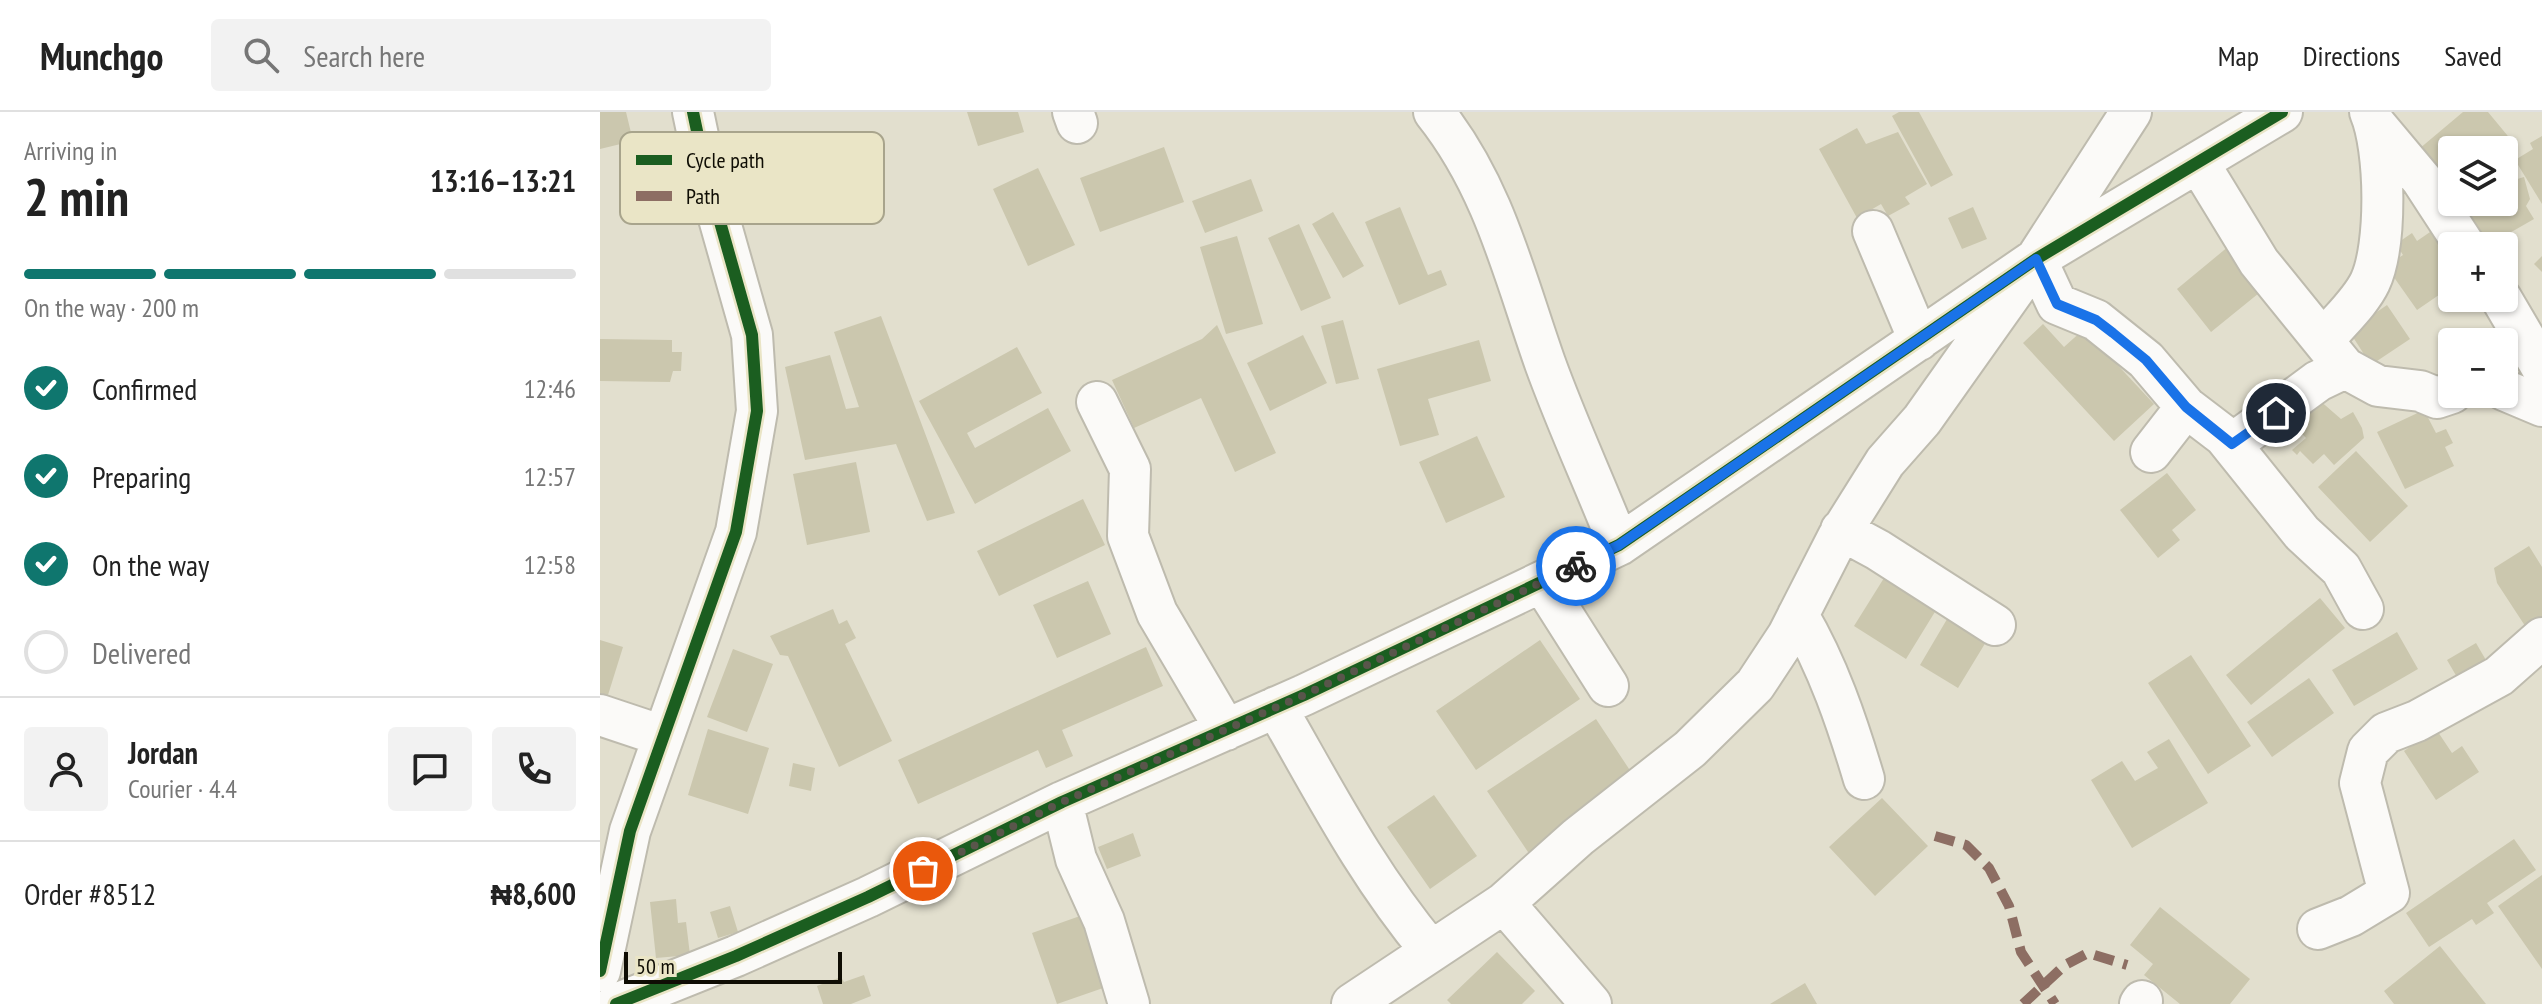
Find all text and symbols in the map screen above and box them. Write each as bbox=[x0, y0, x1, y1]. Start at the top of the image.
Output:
search box bbox=[211, 19, 771, 91]
text: Munchgo bbox=[40, 31, 163, 80]
icon: search bbox=[239, 33, 283, 77]
text: Search here bbox=[303, 36, 425, 75]
text: Map bbox=[2218, 37, 2259, 74]
text: Directions bbox=[2303, 37, 2400, 74]
text: Saved bbox=[2444, 37, 2502, 74]
legend bbox=[620, 132, 884, 224]
text: Arriving in bbox=[24, 134, 117, 167]
map controls bbox=[2438, 136, 2518, 408]
button: layers bbox=[2438, 136, 2518, 216]
text: Cycle path bbox=[686, 146, 764, 174]
text: 13:16–13:21 bbox=[430, 161, 576, 200]
text: 2 min bbox=[24, 163, 129, 230]
text: Path bbox=[686, 182, 720, 210]
button: + bbox=[2438, 232, 2518, 312]
text: On the way · 200 m bbox=[24, 291, 199, 324]
button: − bbox=[2438, 328, 2518, 408]
icon: check bbox=[24, 366, 68, 410]
text: Confirmed bbox=[92, 369, 197, 408]
text: 12:46 bbox=[524, 372, 576, 405]
pin bbox=[2242, 379, 2310, 447]
icon: home bbox=[2254, 391, 2298, 435]
icon: check bbox=[24, 454, 68, 498]
text: Preparing bbox=[92, 457, 191, 496]
text: 12:57 bbox=[524, 460, 576, 493]
courier bbox=[1536, 526, 1616, 606]
icon: check bbox=[24, 542, 68, 586]
icon: bike bbox=[1554, 544, 1598, 588]
text: On the way bbox=[92, 545, 209, 584]
text: 12:58 bbox=[524, 548, 576, 581]
text: Delivered bbox=[92, 633, 191, 672]
button: person bbox=[24, 727, 108, 811]
button: chat bbox=[388, 727, 472, 811]
button: phone bbox=[492, 727, 576, 811]
text: Jordan bbox=[128, 733, 198, 772]
text: Courier · 4.4 bbox=[128, 772, 237, 805]
pin bbox=[889, 837, 957, 905]
icon: bag bbox=[901, 849, 945, 893]
text: Order #8512 bbox=[24, 874, 156, 913]
text: ₦8,600 bbox=[490, 874, 576, 913]
scale bar bbox=[624, 948, 842, 984]
text: 50 m bbox=[636, 952, 675, 980]

